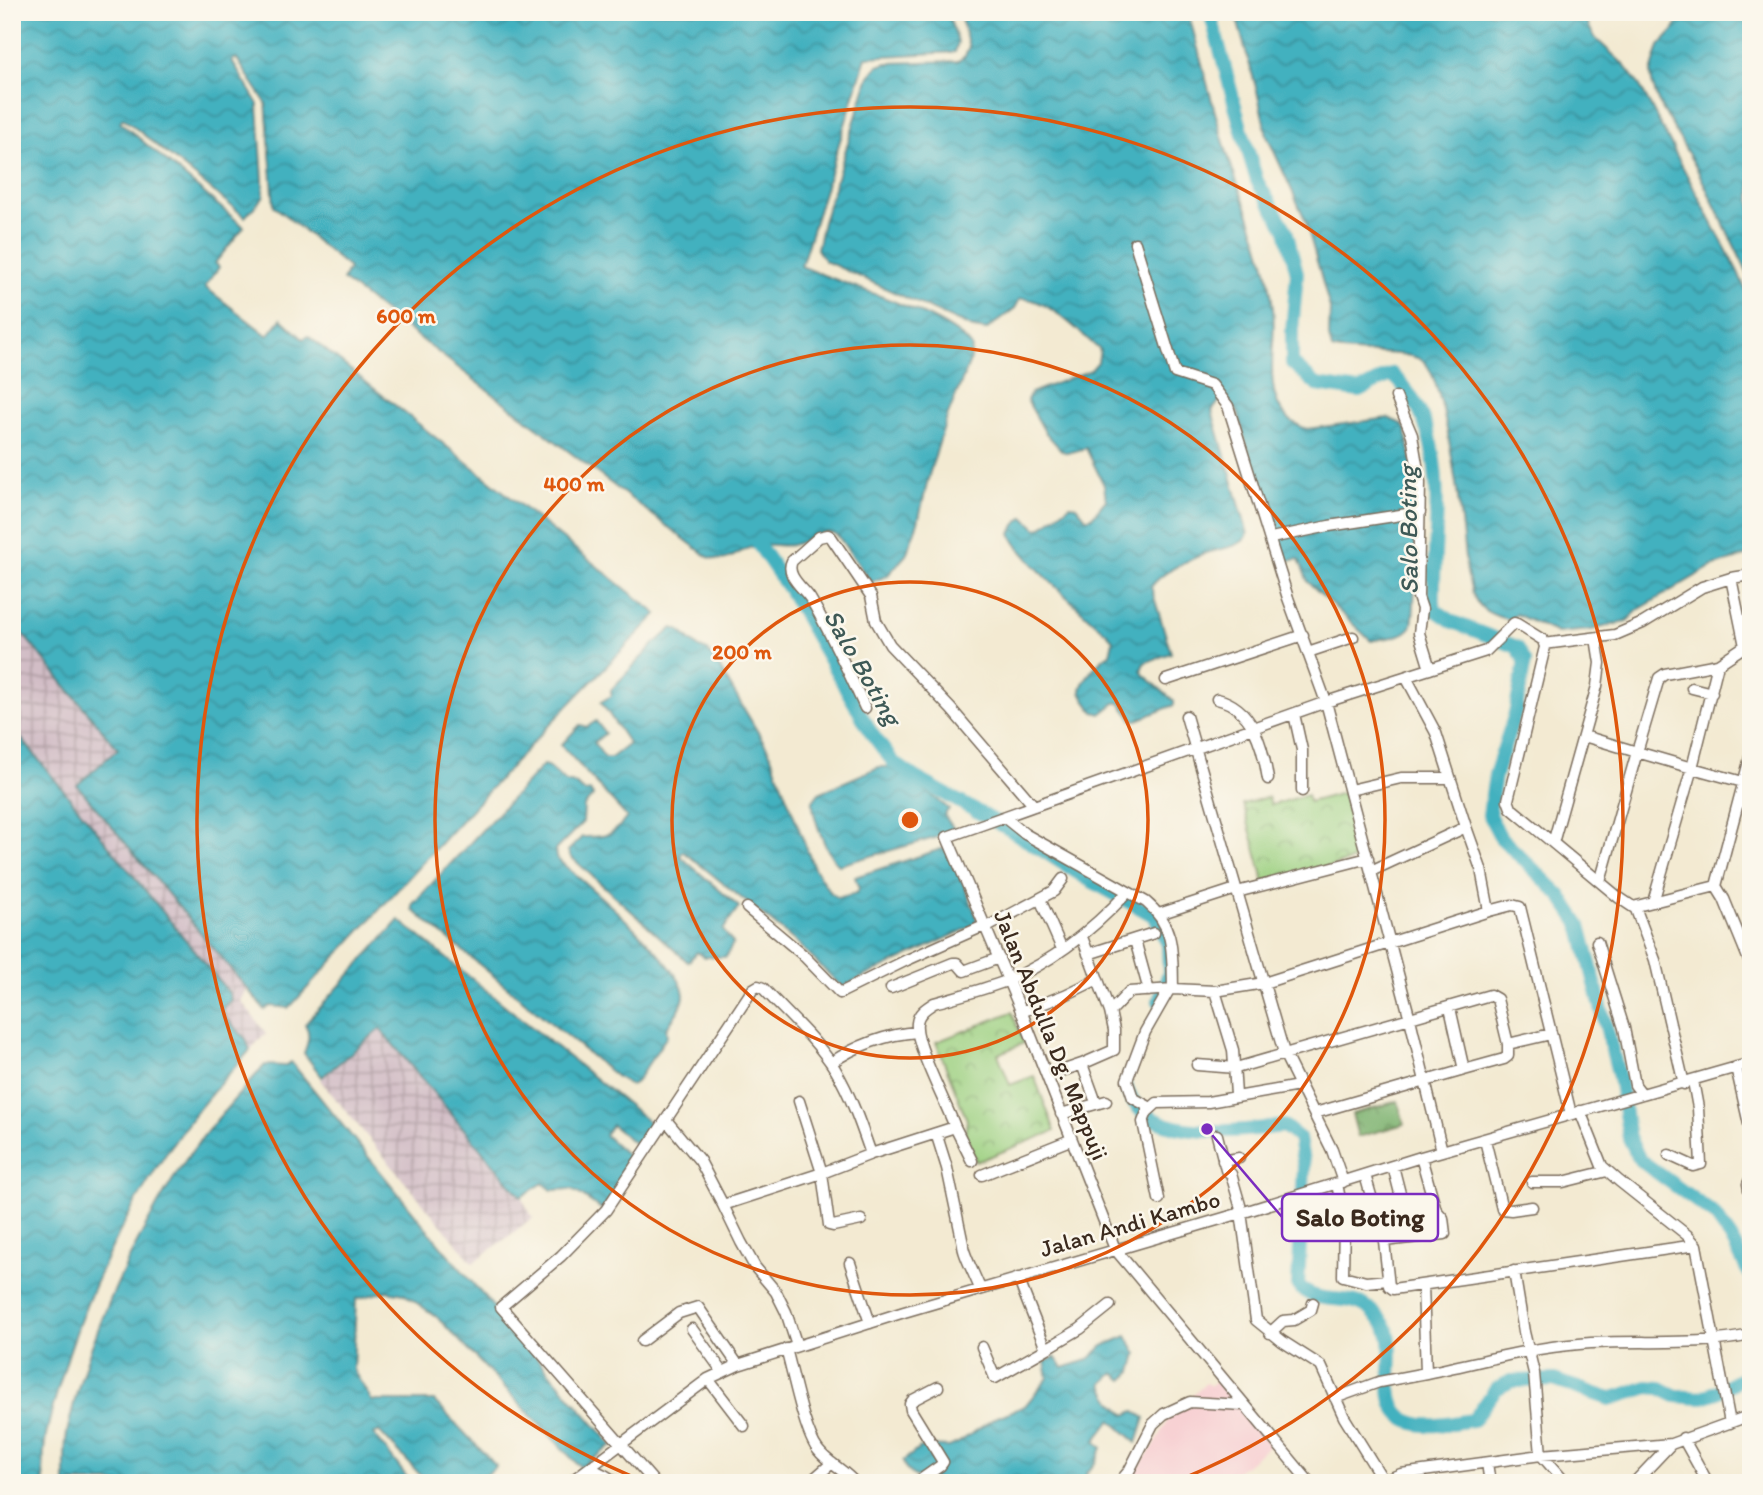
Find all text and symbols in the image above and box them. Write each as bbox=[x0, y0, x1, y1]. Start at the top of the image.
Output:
text: 600 m bbox=[376, 303, 436, 328]
water label: Salo Boting bbox=[1391, 463, 1425, 595]
text: 400 m bbox=[544, 471, 605, 496]
water label: Salo Boting bbox=[817, 603, 910, 733]
text: 200 m bbox=[712, 639, 772, 664]
centre of rings bbox=[898, 808, 922, 832]
street label: Jalan Abdulla Dg. Mappuji bbox=[988, 905, 1115, 1164]
street label: Jalan Andi Kambo bbox=[1036, 1184, 1223, 1263]
callout: Salo Boting bbox=[1282, 1194, 1438, 1241]
text: Salo Boting bbox=[1296, 1201, 1425, 1233]

